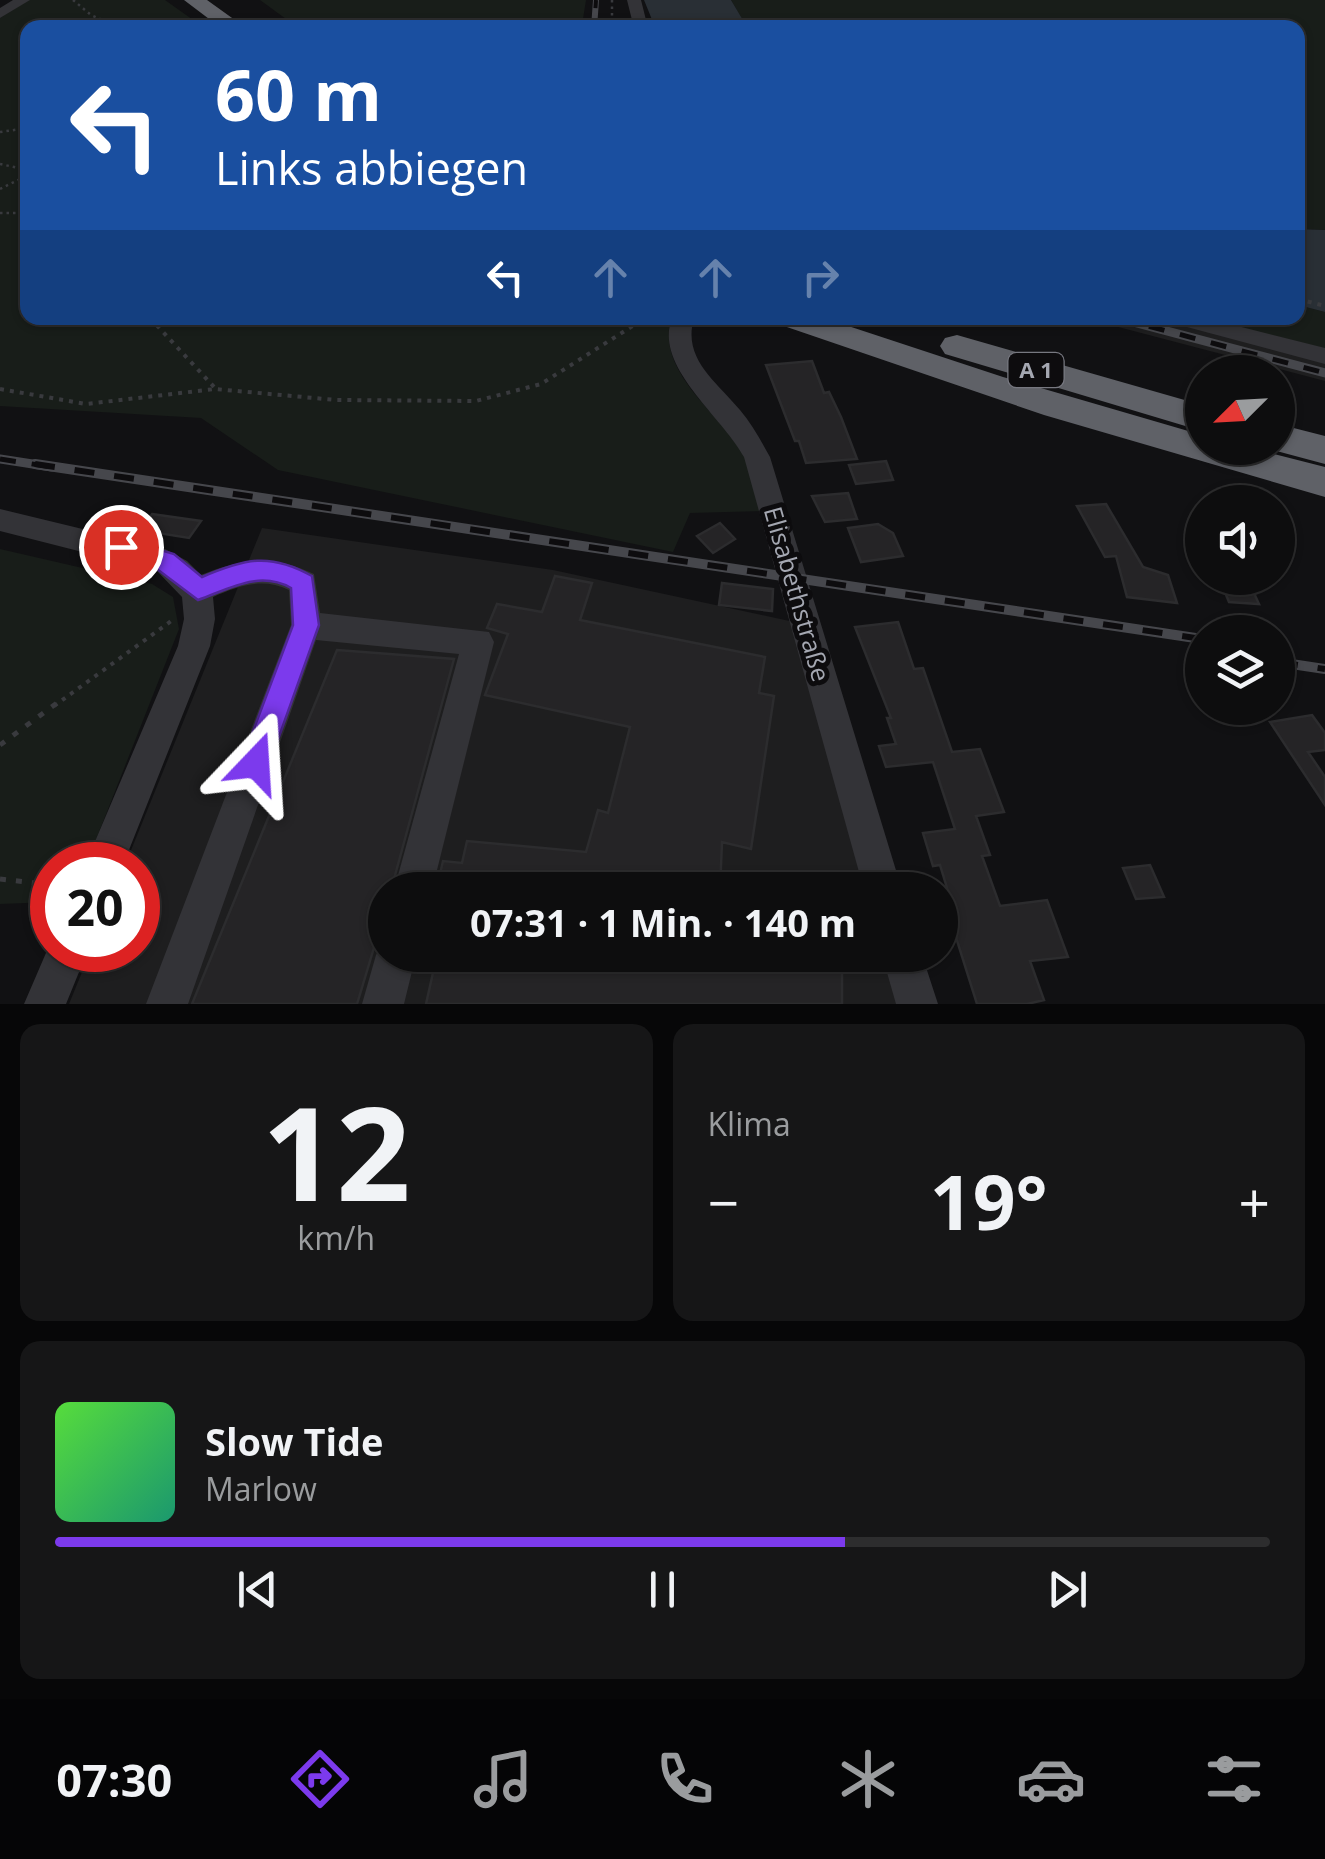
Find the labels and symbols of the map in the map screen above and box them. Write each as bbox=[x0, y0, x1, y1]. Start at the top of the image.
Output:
road number: A 1 bbox=[1008, 353, 1064, 387]
north arrow bbox=[1185, 355, 1295, 465]
street label: Elisabethstraße bbox=[757, 502, 839, 685]
pin bbox=[79, 505, 164, 590]
position arrow bbox=[204, 711, 308, 815]
speed limit sign: 20 bbox=[30, 842, 160, 972]

